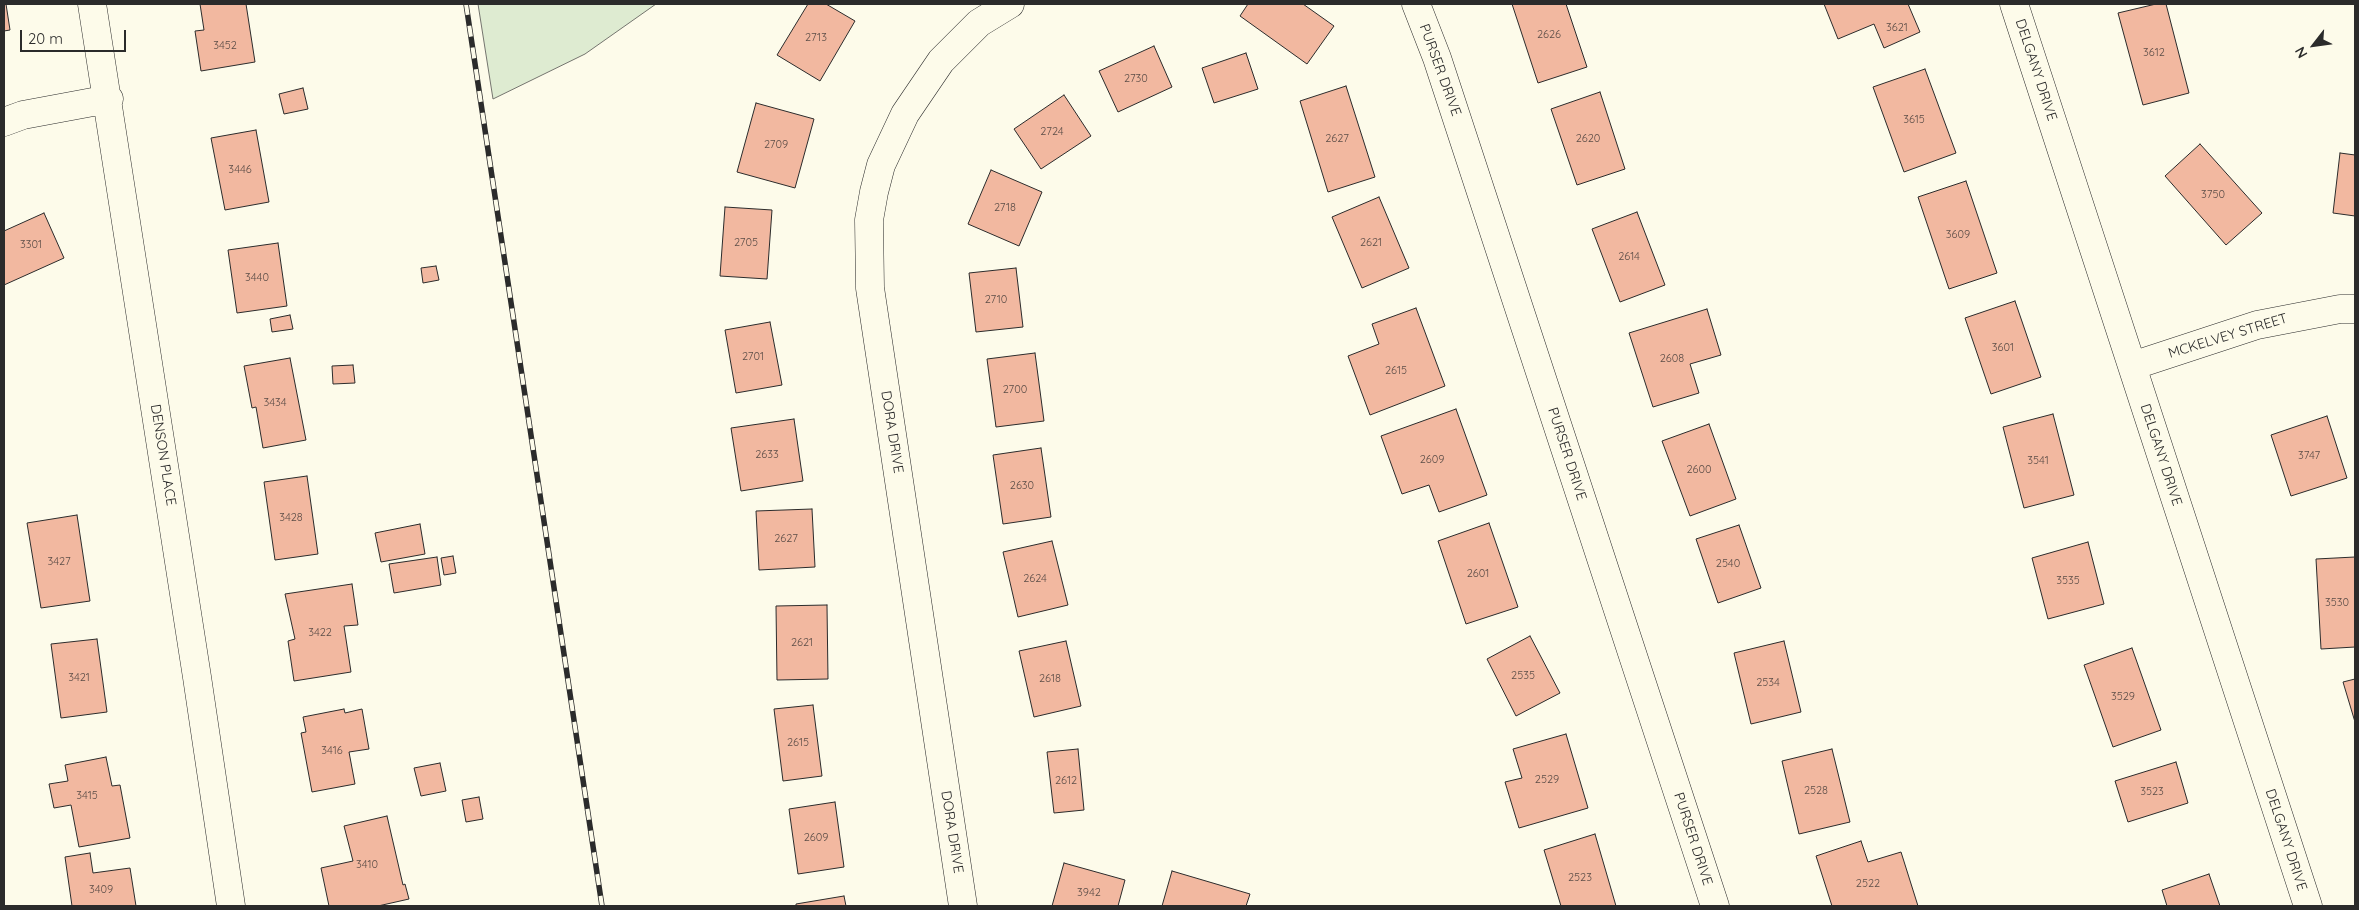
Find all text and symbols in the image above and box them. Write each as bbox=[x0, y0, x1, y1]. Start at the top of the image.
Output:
street label: DELGANY DRIVE bbox=[2012, 17, 2060, 123]
scale bar bbox=[22, 20, 129, 52]
north arrow bbox=[2289, 20, 2339, 70]
house number: 3621 bbox=[1886, 21, 1908, 35]
street label: PURSER DRIVE bbox=[1416, 22, 1464, 118]
house number: 2626 bbox=[1537, 28, 1561, 42]
text: 20 m bbox=[28, 29, 63, 48]
house number: 2713 bbox=[805, 31, 827, 45]
house number: 3452 bbox=[213, 39, 237, 53]
text: N bbox=[2291, 44, 2311, 61]
house number: 3612 bbox=[2143, 46, 2165, 60]
house number: 2730 bbox=[1124, 72, 1148, 86]
house number: 3615 bbox=[1903, 113, 1925, 127]
house number: 2724 bbox=[1040, 125, 1064, 139]
house number: 2627 bbox=[1325, 132, 1349, 146]
house number: 2620 bbox=[1576, 132, 1600, 146]
house number: 2709 bbox=[764, 138, 788, 152]
house number: 3446 bbox=[228, 163, 252, 177]
house number: 3750 bbox=[2201, 188, 2225, 202]
house number: 2718 bbox=[994, 201, 1016, 215]
house number: 3609 bbox=[1946, 228, 1970, 242]
house number: 2705 bbox=[734, 236, 758, 250]
house number: 2621 bbox=[1360, 236, 1382, 250]
house number: 3301 bbox=[20, 238, 42, 252]
house number: 2614 bbox=[1618, 250, 1640, 264]
house number: 3440 bbox=[245, 271, 269, 285]
house number: 2710 bbox=[985, 293, 1007, 307]
street label: MCKELVEY STREET bbox=[2166, 310, 2290, 362]
house number: 3601 bbox=[1992, 341, 2014, 355]
house number: 2701 bbox=[742, 350, 764, 364]
house number: 2608 bbox=[1660, 352, 1684, 366]
house number: 2615 bbox=[1385, 364, 1407, 378]
house number: 2700 bbox=[1003, 383, 1027, 397]
street label: DORA DRIVE bbox=[877, 390, 907, 474]
house number: 3434 bbox=[263, 396, 287, 410]
street label: DELGANY DRIVE bbox=[2137, 402, 2185, 508]
street label: DENSON PLACE bbox=[147, 403, 179, 507]
street label: PURSER DRIVE bbox=[1544, 405, 1590, 503]
house number: 2633 bbox=[755, 448, 779, 462]
house number: 3747 bbox=[2298, 449, 2320, 463]
house number: 2609 bbox=[1420, 453, 1444, 467]
house number: 3541 bbox=[2027, 454, 2049, 468]
house number: 2600 bbox=[1686, 463, 1712, 477]
house number: 2630 bbox=[1010, 479, 1034, 493]
house number: 3428 bbox=[279, 511, 303, 525]
house number: 2627 bbox=[774, 532, 798, 546]
house number: 3427 bbox=[47, 555, 71, 569]
house number: 2540 bbox=[1716, 557, 1740, 571]
house number: 2601 bbox=[1467, 567, 1489, 581]
house number: 2624 bbox=[1023, 572, 1047, 586]
house number: 3535 bbox=[2056, 574, 2080, 588]
house number: 3530 bbox=[2325, 596, 2349, 610]
house number: 3422 bbox=[308, 626, 332, 640]
house number: 2621 bbox=[791, 636, 813, 650]
house number: 2535 bbox=[1511, 669, 1535, 683]
house number: 3421 bbox=[68, 671, 90, 685]
house number: 2618 bbox=[1039, 672, 1061, 686]
house number: 2534 bbox=[1756, 676, 1780, 690]
house number: 3529 bbox=[2111, 690, 2135, 704]
house number: 2615 bbox=[787, 736, 809, 750]
house number: 3416 bbox=[321, 744, 343, 758]
house number: 2529 bbox=[1535, 773, 1559, 787]
house number: 2612 bbox=[1055, 774, 1077, 788]
house number: 2528 bbox=[1804, 784, 1828, 798]
house number: 3523 bbox=[2140, 785, 2164, 799]
street label: DELGANY DRIVE bbox=[2262, 787, 2310, 893]
house number: 3415 bbox=[76, 789, 98, 803]
street label: DORA DRIVE bbox=[937, 790, 967, 874]
street label: PURSER DRIVE bbox=[1670, 790, 1716, 888]
house number: 2609 bbox=[804, 831, 828, 845]
house number: 3410 bbox=[356, 858, 378, 872]
house number: 2523 bbox=[1568, 871, 1592, 885]
house number: 2522 bbox=[1856, 877, 1880, 891]
house number: 3409 bbox=[89, 883, 113, 897]
house number: 3942 bbox=[1077, 886, 1101, 900]

